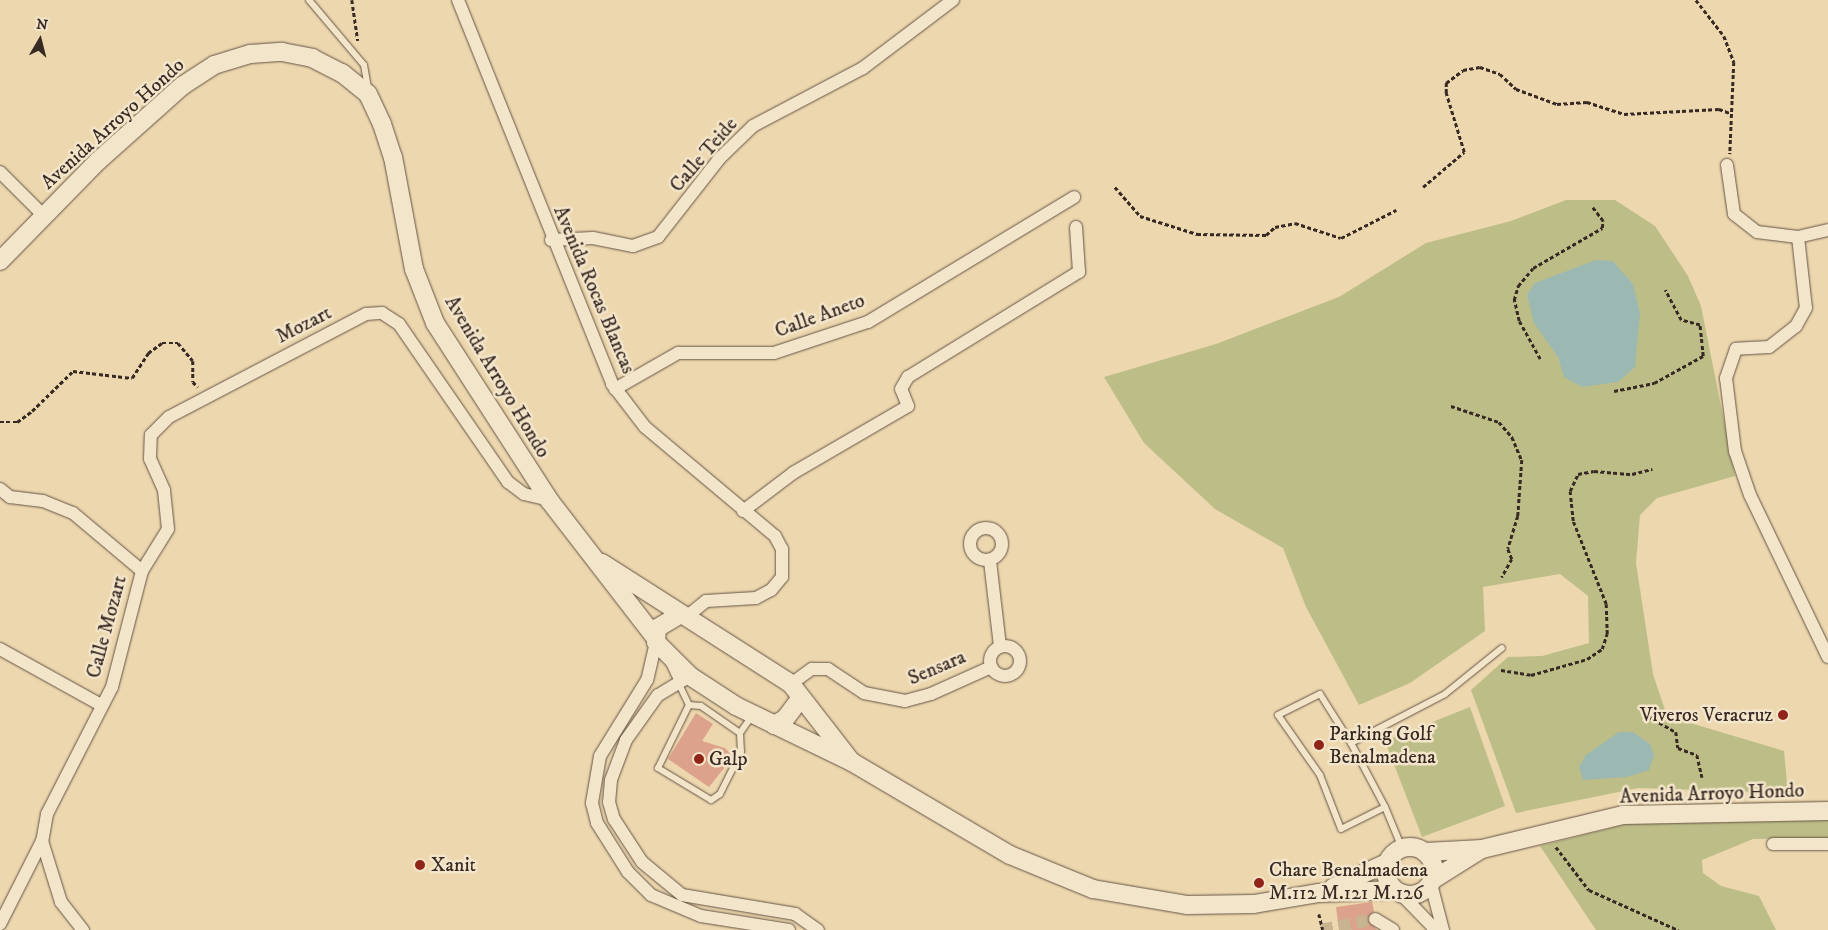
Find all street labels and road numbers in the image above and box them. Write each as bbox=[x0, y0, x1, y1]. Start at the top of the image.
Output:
street label: Avenida Arroyo Hondo bbox=[36, 53, 190, 195]
street label: Calle Teide bbox=[665, 113, 743, 197]
street label: Avenida Rocas Blancas bbox=[548, 202, 640, 378]
street label: Calle Aneto bbox=[772, 289, 868, 343]
street label: Avenida Arroyo Hondo bbox=[439, 292, 555, 462]
street label: Mozart bbox=[272, 301, 336, 349]
street label: Calle Mozart bbox=[82, 573, 132, 681]
street label: Sensara bbox=[905, 645, 969, 691]
street label: Avenida Arroyo Hondo bbox=[1619, 779, 1805, 809]

